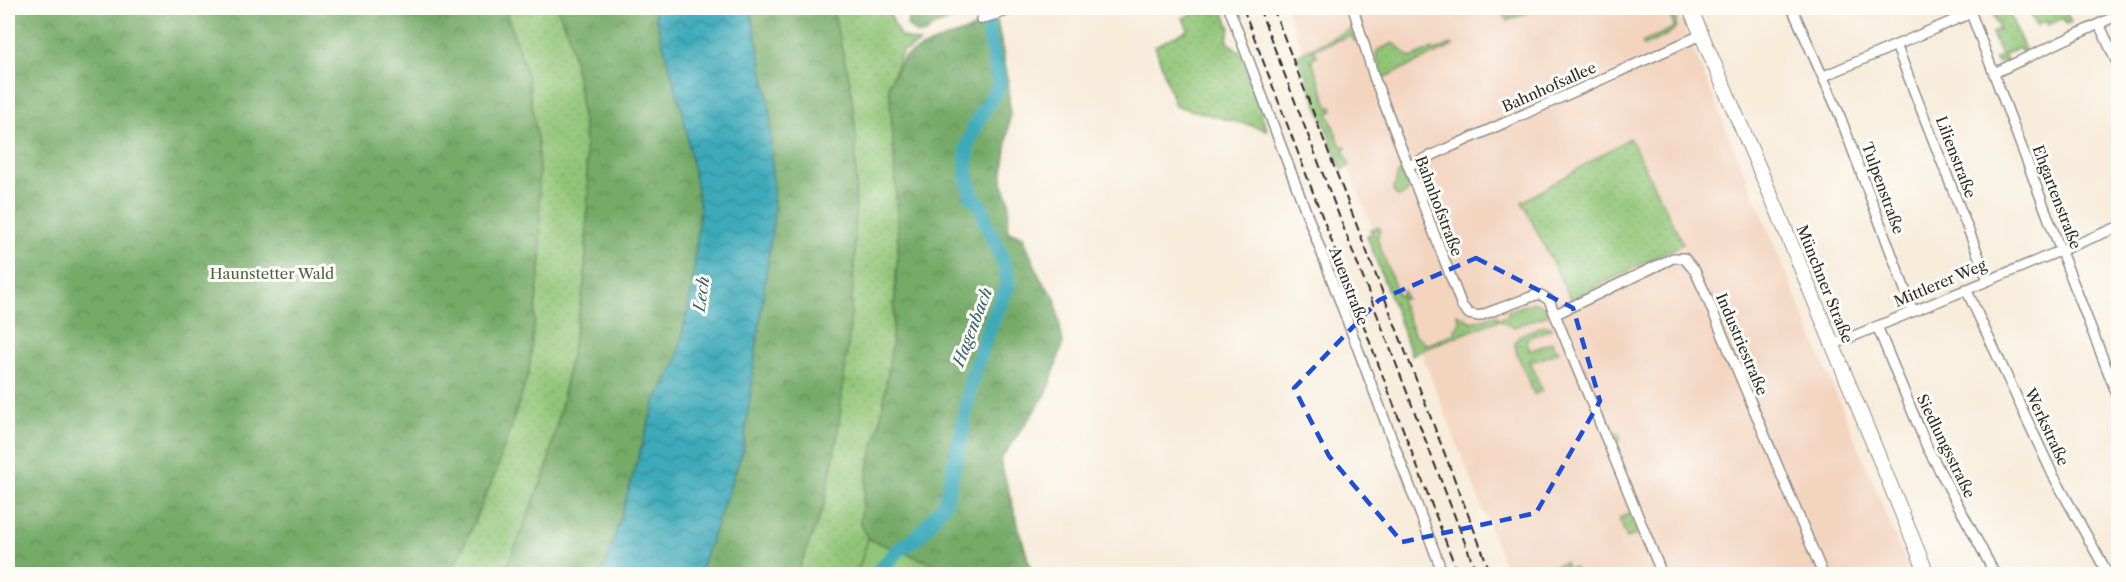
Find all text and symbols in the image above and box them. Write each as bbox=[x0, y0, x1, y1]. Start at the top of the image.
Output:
street label: Bahnhofsallee bbox=[1499, 58, 1599, 116]
street label: Lilienstraße bbox=[1932, 113, 1980, 201]
street label: Tulpenstraße bbox=[1858, 140, 1908, 236]
street label: Ehgartenstraße bbox=[2028, 142, 2086, 252]
street label: Bahnhofstraße bbox=[1411, 153, 1467, 259]
street label: Münchner Straße bbox=[1793, 222, 1857, 346]
street label: Auenstraße bbox=[1325, 243, 1373, 328]
street label: Mittlerer Weg bbox=[1891, 255, 1989, 311]
park label: Haunstetter Wald bbox=[210, 264, 334, 283]
water label: Lech bbox=[688, 275, 713, 315]
water label: Hagenbach bbox=[947, 285, 996, 371]
street label: Industriestraße bbox=[1712, 290, 1772, 398]
street label: Werkstraße bbox=[2020, 384, 2073, 469]
street label: Siedlungsstraße bbox=[1913, 391, 1979, 501]

